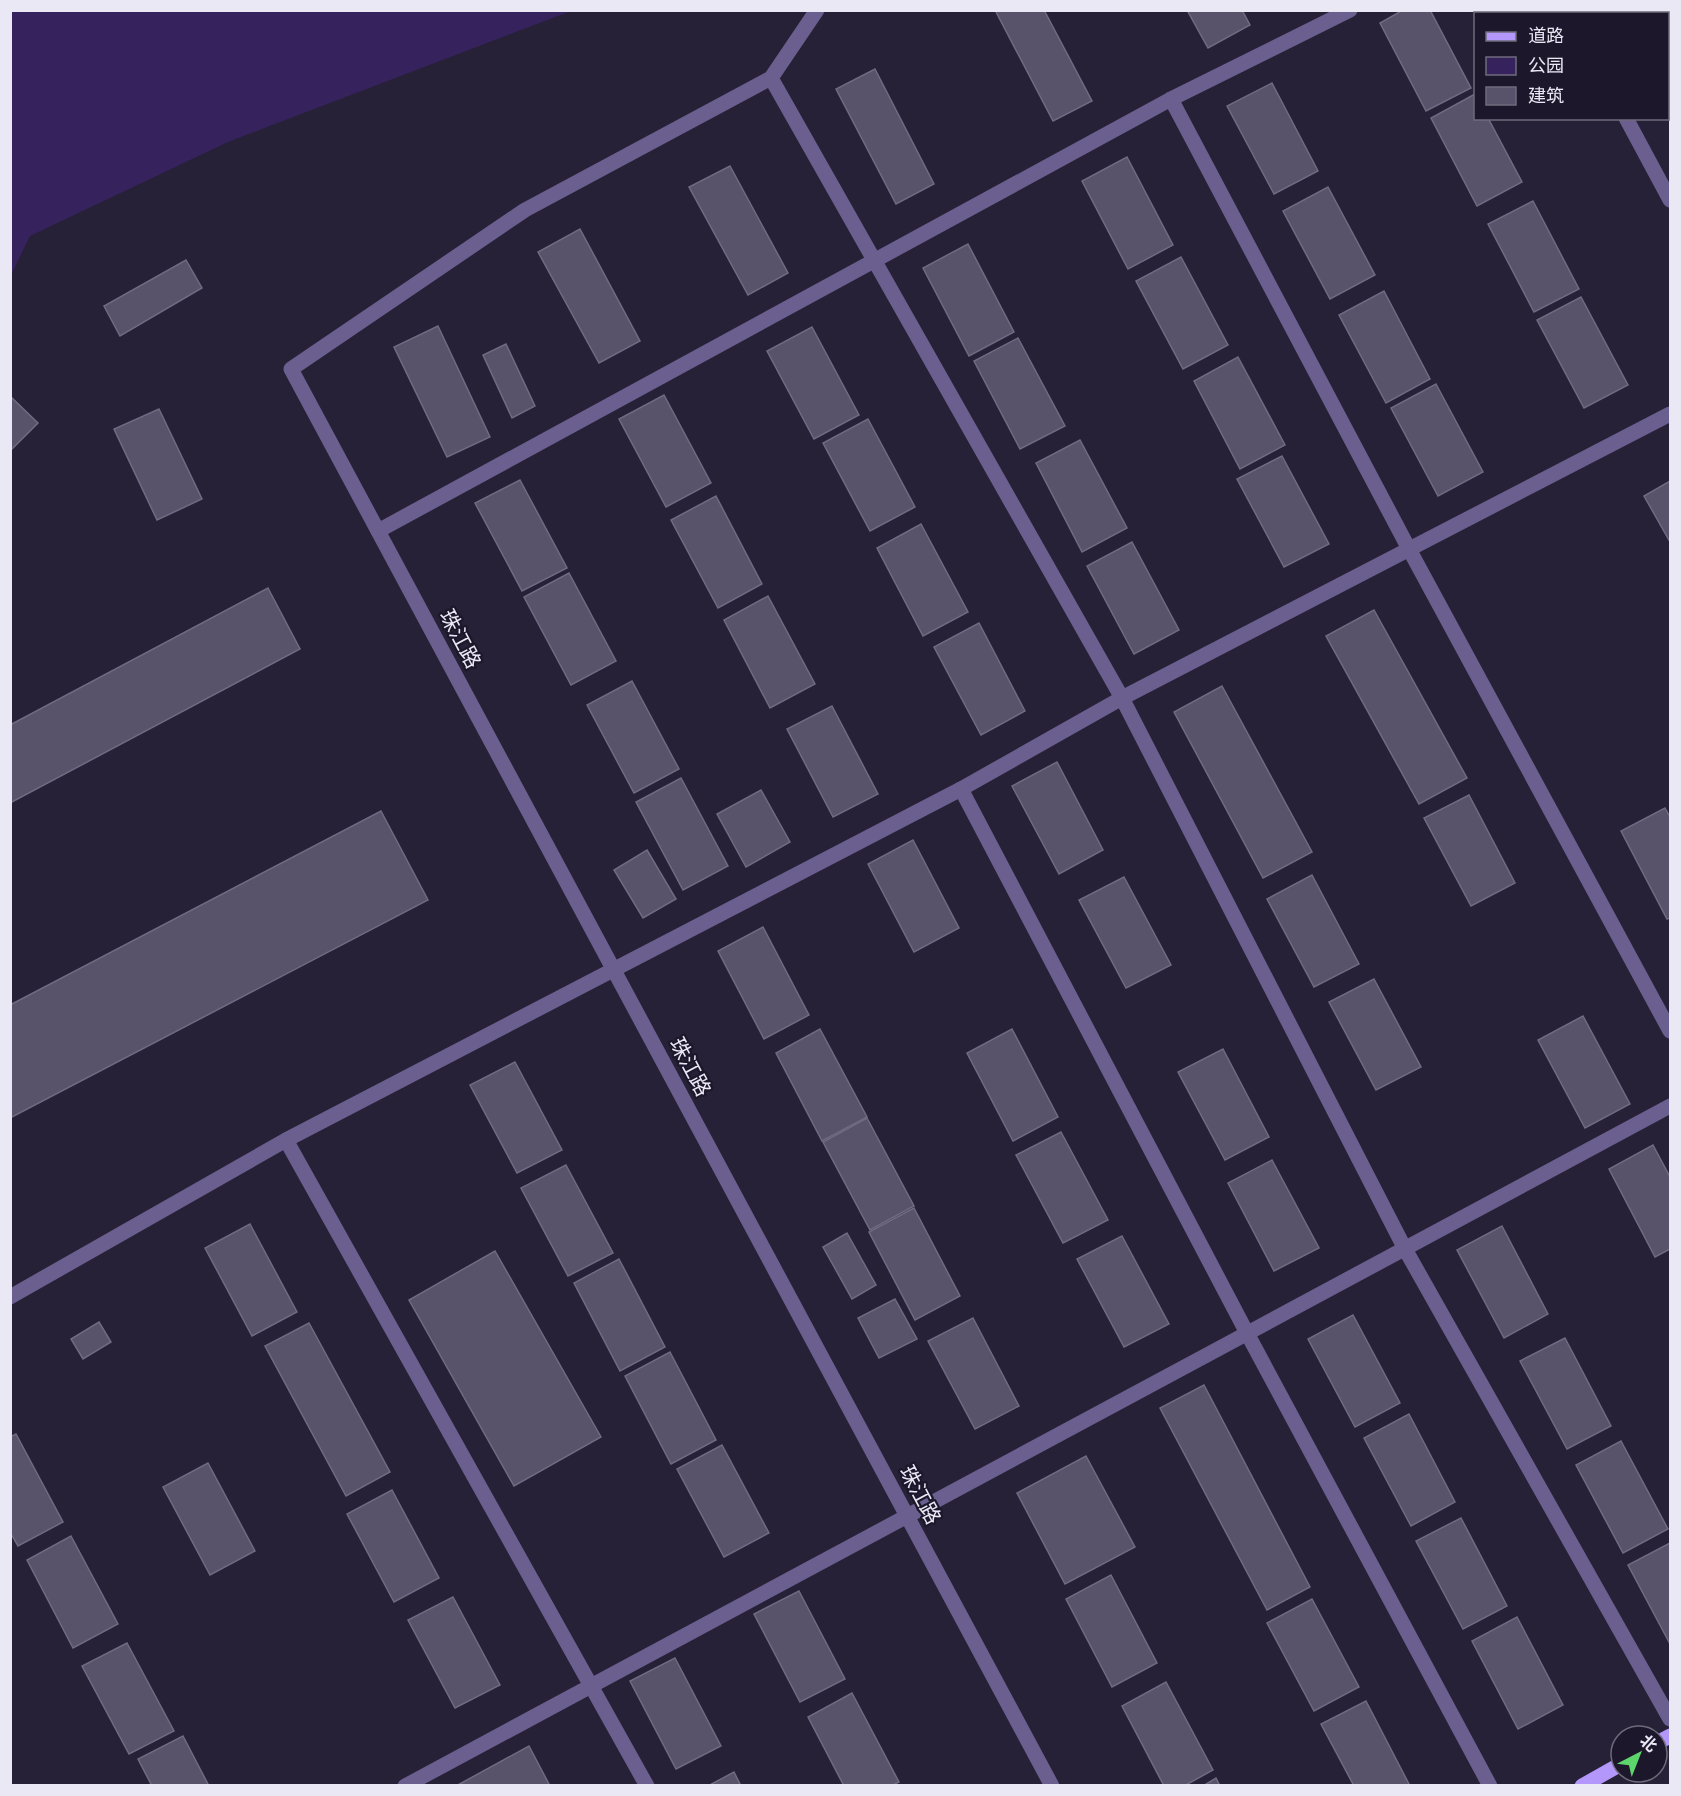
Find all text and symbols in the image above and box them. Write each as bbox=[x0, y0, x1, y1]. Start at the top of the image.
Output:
legend bbox=[1474, 12, 1669, 120]
text: 道路 bbox=[1528, 25, 1564, 46]
text: 公园 bbox=[1528, 55, 1564, 76]
text: 建筑 bbox=[1528, 85, 1564, 106]
street label: 珠江路 bbox=[435, 606, 485, 672]
street label: 珠江路 bbox=[665, 1034, 715, 1100]
street label: 珠江路 bbox=[895, 1462, 945, 1528]
north arrow bbox=[1609, 1724, 1669, 1784]
text: 北 bbox=[1636, 1731, 1661, 1756]

